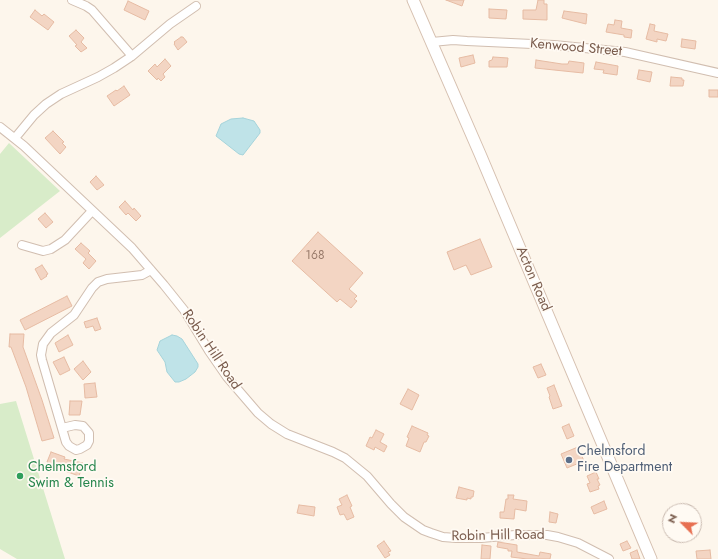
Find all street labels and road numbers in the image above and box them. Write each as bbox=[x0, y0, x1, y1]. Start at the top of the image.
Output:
street label: Kenwood Street bbox=[529, 36, 623, 60]
street label: Acton Road bbox=[512, 244, 554, 314]
street label: Robin Hill Road bbox=[178, 307, 244, 393]
street label: Robin Hill Road bbox=[451, 527, 545, 545]

